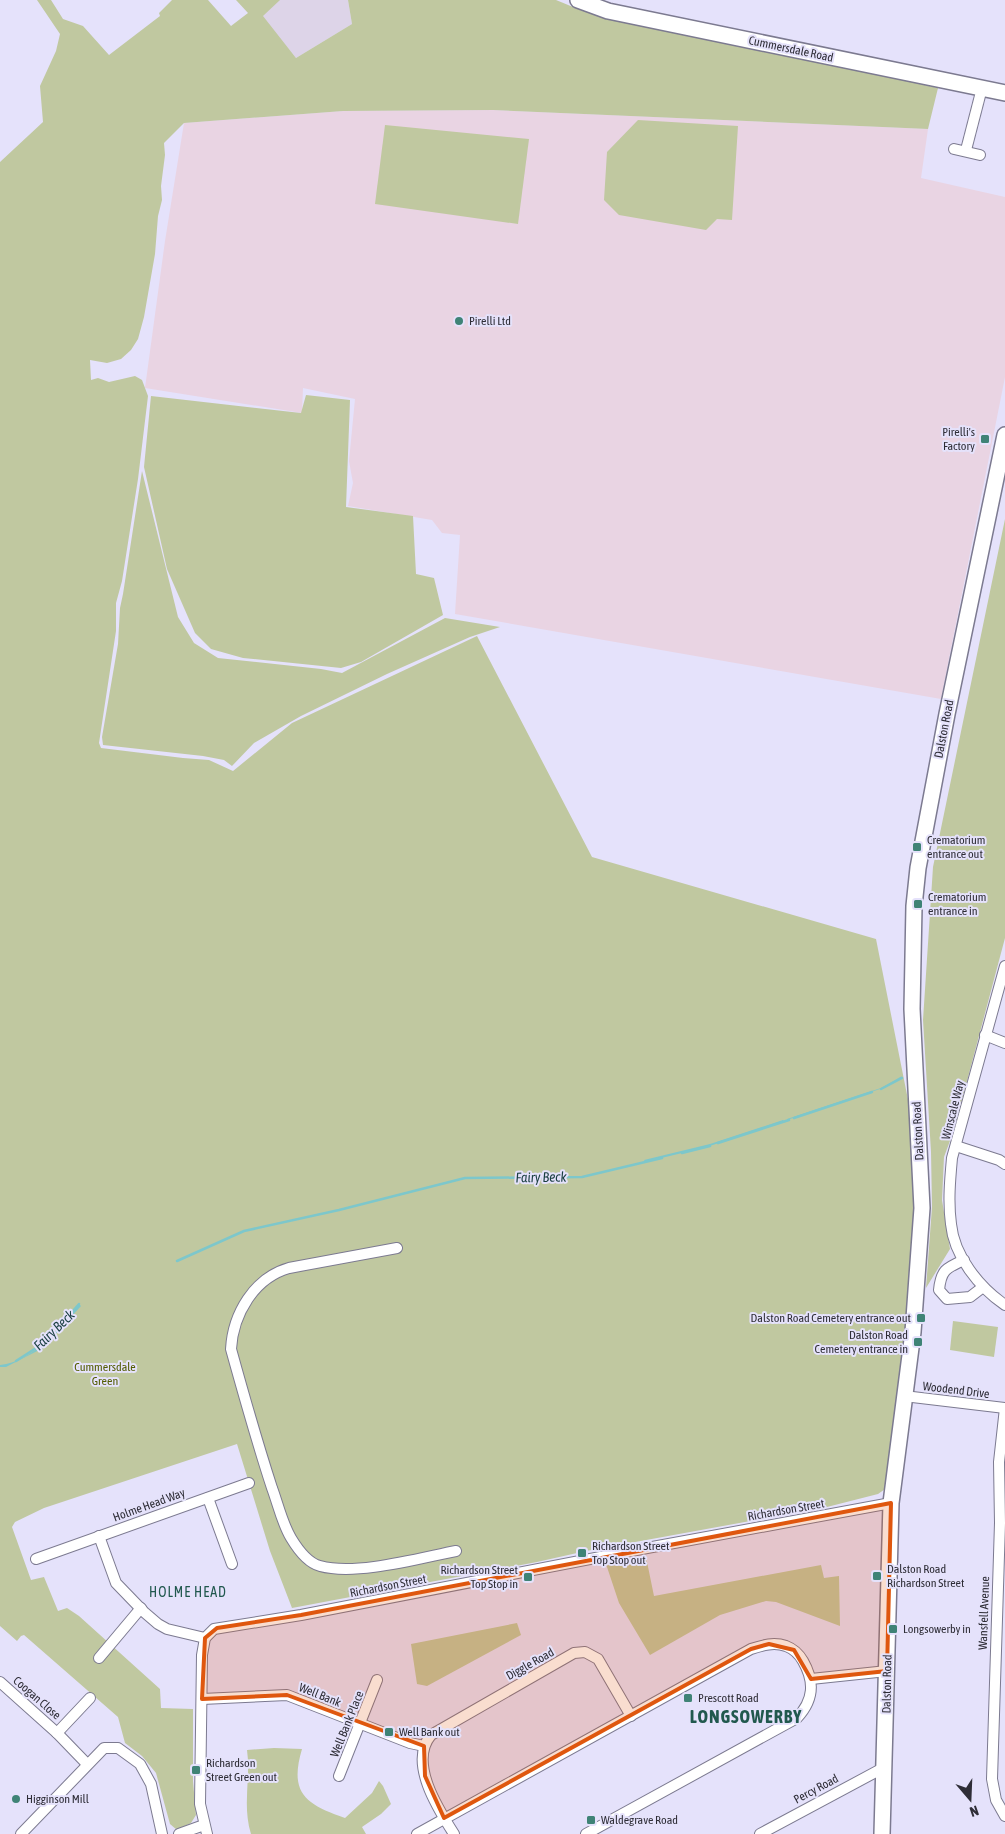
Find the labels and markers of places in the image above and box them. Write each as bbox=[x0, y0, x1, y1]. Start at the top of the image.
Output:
place label: Pirelli Ltd bbox=[469, 314, 511, 328]
marker: Pirelli Ltd bbox=[453, 315, 465, 327]
place label: Pirelli's Factory bbox=[942, 425, 975, 453]
marker: Pirelli's Factory bbox=[979, 433, 991, 445]
place label: Crematorium entrance out bbox=[927, 833, 985, 861]
marker: Crematorium entrance out bbox=[911, 841, 923, 853]
place label: Crematorium entrance in bbox=[928, 890, 986, 918]
marker: Crematorium entrance in bbox=[912, 898, 924, 910]
place label: Dalston Road Cemetery entrance out bbox=[751, 1311, 912, 1325]
marker: Dalston Road Cemetery entrance out bbox=[915, 1312, 927, 1324]
place label: Dalston Road Cemetery entrance in bbox=[815, 1328, 908, 1356]
marker: Dalston Road Cemetery entrance in bbox=[912, 1336, 924, 1348]
place label: Richardson Street Top Stop out bbox=[592, 1539, 670, 1567]
marker: Richardson Street Top Stop out bbox=[576, 1547, 588, 1559]
place label: Dalston Road Richardson Street bbox=[887, 1562, 965, 1590]
place label: Richardson Street Top Stop in bbox=[441, 1563, 519, 1591]
marker: Dalston Road Richardson Street bbox=[871, 1570, 883, 1582]
marker: Richardson Street Top Stop in bbox=[522, 1571, 534, 1583]
place label: Longsowerby in bbox=[903, 1622, 971, 1636]
marker: Longsowerby in bbox=[887, 1623, 899, 1635]
place label: Prescott Road bbox=[698, 1691, 759, 1705]
marker: Prescott Road bbox=[682, 1692, 694, 1704]
place label: Well Bank out bbox=[399, 1725, 460, 1739]
marker: Well Bank out bbox=[383, 1726, 395, 1738]
place label: Richardson Street Green out bbox=[206, 1756, 278, 1784]
marker: Richardson Street Green out bbox=[190, 1764, 202, 1776]
place label: Higginson Mill bbox=[26, 1792, 90, 1806]
marker: Higginson Mill bbox=[10, 1793, 22, 1805]
place label: Waldegrave Road bbox=[601, 1813, 678, 1827]
marker: Waldegrave Road bbox=[585, 1814, 597, 1826]

